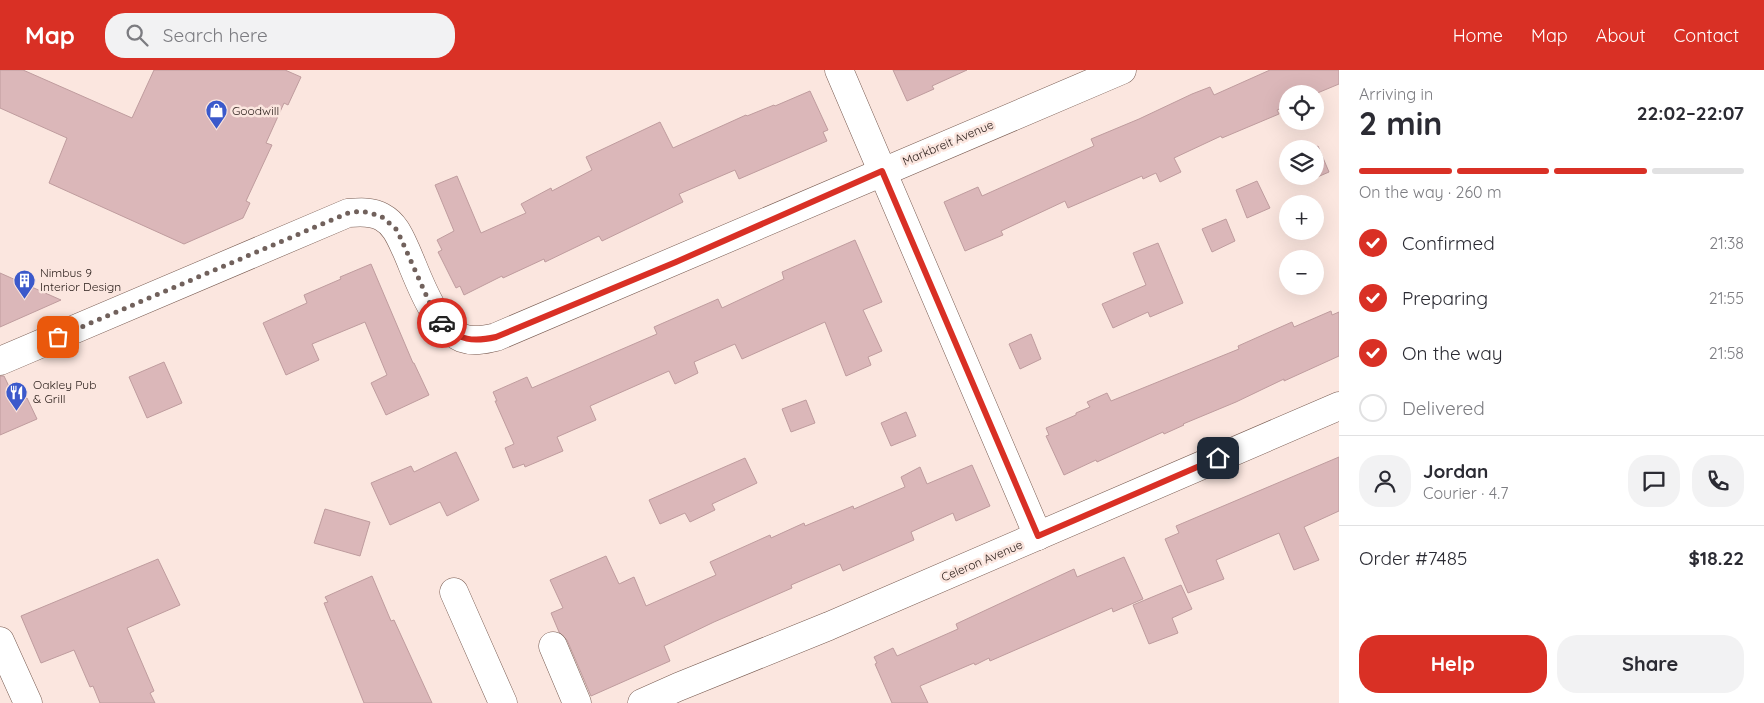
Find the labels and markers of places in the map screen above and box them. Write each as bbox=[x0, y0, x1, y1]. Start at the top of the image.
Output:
shop icon: Goodwill bbox=[204, 99, 228, 130]
place label: Goodwill bbox=[232, 103, 279, 118]
place label: Nimbus 9 Interior Design bbox=[40, 265, 121, 294]
building icon: Nimbus 9 Interior Design bbox=[12, 268, 36, 299]
pin bbox=[37, 316, 79, 358]
place label: Oakley Pub & Grill bbox=[33, 377, 96, 406]
restaurant icon: Oakley Pub & Grill bbox=[5, 380, 29, 411]
pin bbox=[1197, 437, 1239, 479]

